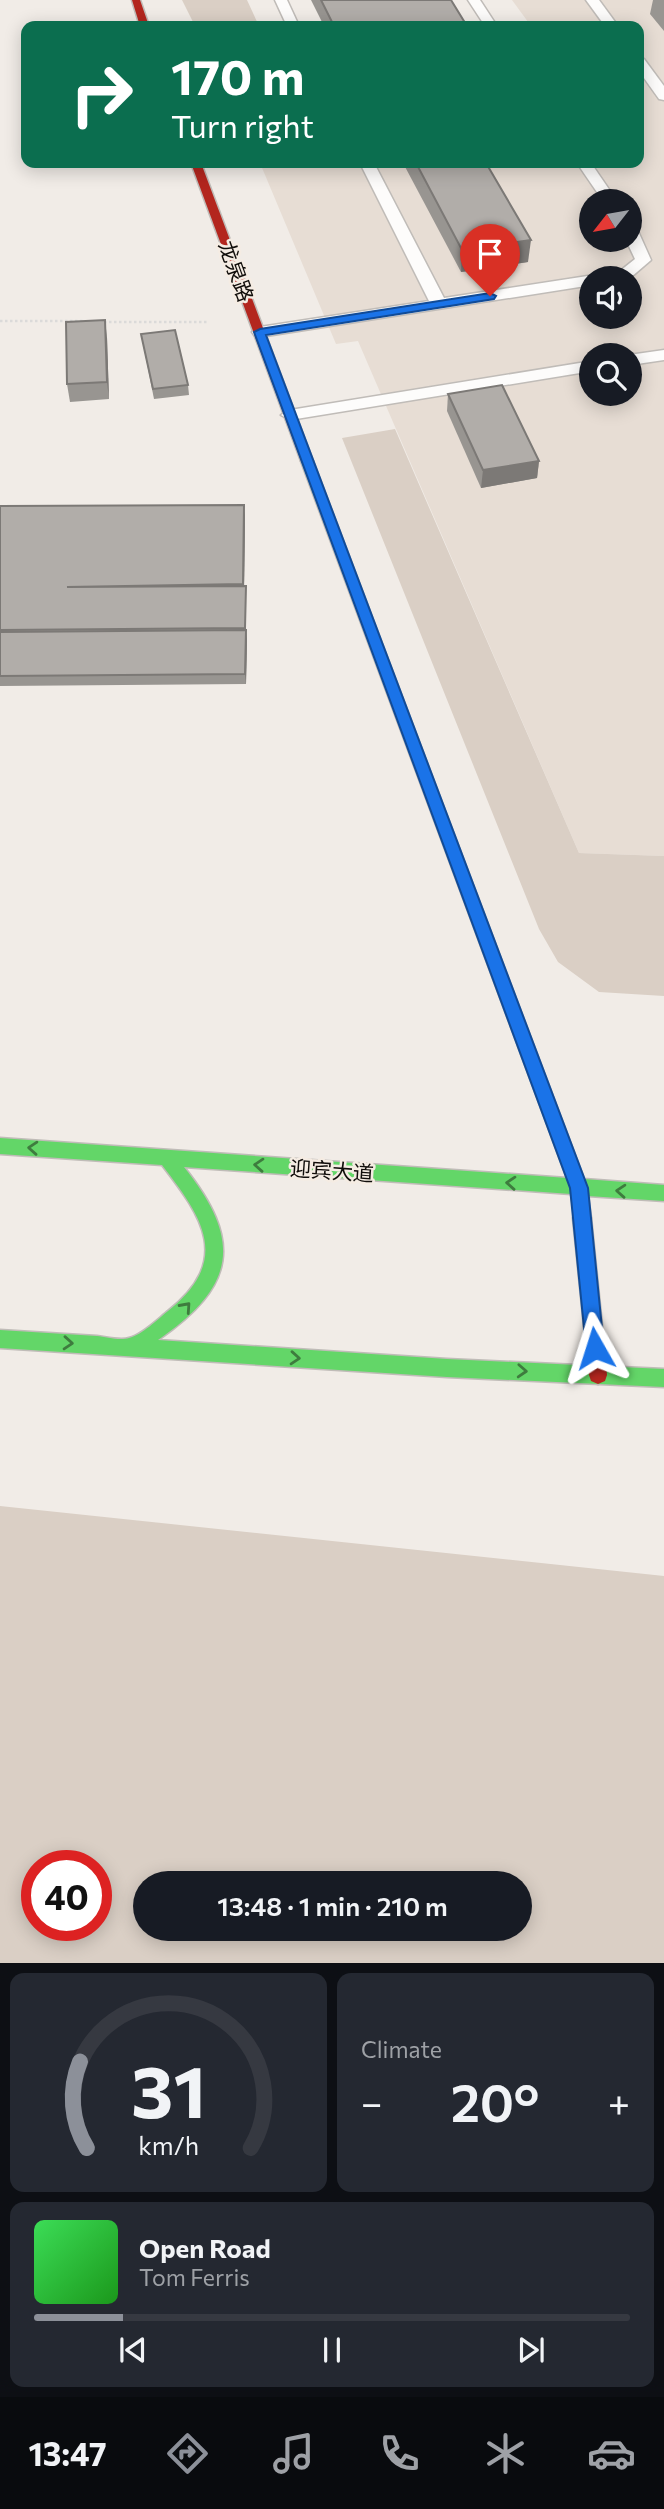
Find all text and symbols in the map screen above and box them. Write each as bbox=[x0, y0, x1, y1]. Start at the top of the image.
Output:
text: 170 m bbox=[171, 45, 304, 105]
icon: right bbox=[56, 49, 147, 140]
text: Turn right bbox=[171, 105, 314, 145]
north arrow bbox=[579, 189, 642, 252]
map controls bbox=[579, 189, 642, 406]
pin bbox=[460, 224, 520, 296]
icon: arrive bbox=[471, 235, 509, 273]
street label: 龙泉路 bbox=[214, 237, 260, 305]
button: sound bbox=[579, 266, 642, 329]
button: search bbox=[579, 343, 642, 406]
one-way arrow bbox=[27, 1141, 38, 1156]
street label: 迎宾大道 bbox=[289, 1155, 375, 1185]
one-way arrow bbox=[254, 1158, 265, 1173]
one-way arrow bbox=[505, 1176, 516, 1191]
one-way arrow bbox=[616, 1183, 627, 1198]
one-way arrow bbox=[178, 1302, 190, 1315]
position arrow bbox=[558, 1311, 632, 1385]
one-way arrow bbox=[63, 1335, 74, 1350]
one-way arrow bbox=[290, 1350, 301, 1365]
one-way arrow bbox=[517, 1364, 528, 1379]
speed limit sign: 40 bbox=[21, 1850, 112, 1941]
text: 13:48 · 1 min · 210 m bbox=[217, 1890, 448, 1921]
text: Climate bbox=[361, 2035, 442, 2063]
text: 31 bbox=[131, 2045, 206, 2134]
text: 20° bbox=[451, 2069, 540, 2133]
text: − bbox=[361, 2078, 383, 2125]
text: + bbox=[608, 2078, 630, 2125]
text: km/h bbox=[138, 2130, 199, 2160]
text: Open Road bbox=[139, 2232, 271, 2263]
text: Tom Ferris bbox=[139, 2263, 250, 2291]
icon: previous bbox=[114, 2331, 152, 2369]
icon: pause bbox=[313, 2331, 351, 2369]
icon: next bbox=[512, 2331, 550, 2369]
icon: directions bbox=[163, 2429, 212, 2478]
icon: music bbox=[269, 2429, 318, 2478]
icon: phone bbox=[375, 2429, 424, 2478]
icon: climate bbox=[481, 2429, 530, 2478]
icon: car bbox=[587, 2429, 636, 2478]
text: 13:47 bbox=[28, 2433, 107, 2473]

